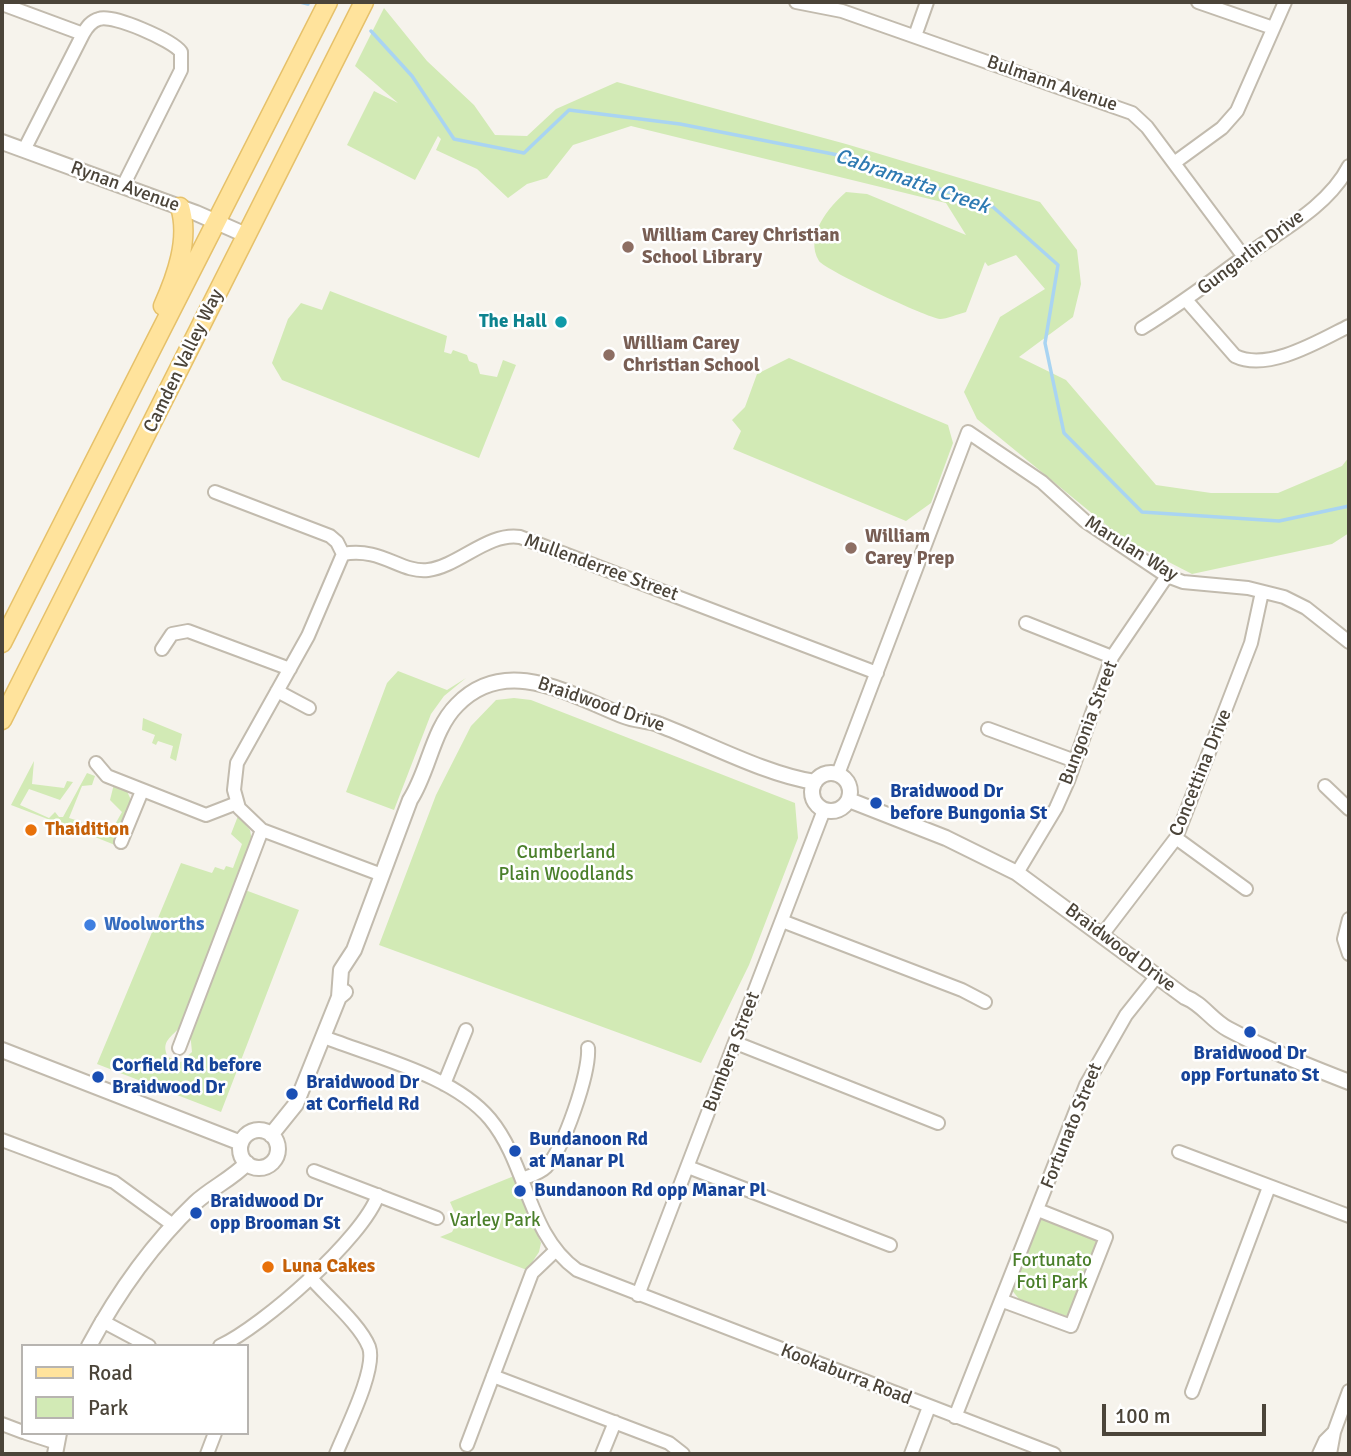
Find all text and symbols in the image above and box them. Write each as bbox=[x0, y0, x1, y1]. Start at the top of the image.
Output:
street label: Bulmann Avenue bbox=[984, 51, 1120, 117]
water label: Cabramatta Creek bbox=[832, 144, 992, 220]
street label: Rynan Avenue bbox=[67, 157, 183, 217]
street label: Gungarlin Drive bbox=[1193, 206, 1309, 300]
place label: William Carey Christian School Library bbox=[642, 225, 840, 269]
marker: William Carey Christian School Library bbox=[620, 239, 636, 255]
street label: Camden Valley Way bbox=[139, 286, 229, 436]
place label: The Hall bbox=[479, 311, 547, 333]
marker: The Hall bbox=[553, 314, 569, 330]
place label: William Carey Christian School bbox=[623, 333, 760, 377]
marker: William Carey Christian School bbox=[601, 347, 617, 363]
street label: Marulan Way bbox=[1080, 511, 1182, 587]
place label: William Carey Prep bbox=[865, 526, 954, 570]
street label: Mullenderree Street bbox=[521, 530, 681, 606]
marker: William Carey Prep bbox=[843, 540, 859, 556]
street label: Bungonia Street bbox=[1055, 658, 1123, 788]
street label: Braidwood Drive bbox=[534, 673, 668, 737]
street label: Concettina Drive bbox=[1165, 706, 1237, 840]
place label: Braidwood Dr before Bungonia St bbox=[890, 781, 1047, 825]
marker: Braidwood Dr before Bungonia St bbox=[868, 795, 884, 811]
place label: Thaidition bbox=[45, 819, 129, 841]
marker: Thaidition bbox=[23, 822, 39, 838]
park label: Cumberland Plain Woodlands bbox=[499, 842, 633, 886]
street label: Braidwood Drive bbox=[1060, 899, 1180, 997]
place label: Woolworths bbox=[104, 914, 204, 936]
marker: Woolworths bbox=[82, 917, 98, 933]
street label: Bumbera Street bbox=[699, 989, 765, 1115]
marker: Braidwood Dr opp Fortunato St bbox=[1242, 1024, 1258, 1040]
place label: Braidwood Dr opp Fortunato St bbox=[1181, 1043, 1319, 1087]
place label: Corfield Rd before Braidwood Dr bbox=[112, 1055, 262, 1099]
street label: Fortunato Street bbox=[1036, 1060, 1108, 1192]
marker: Corfield Rd before Braidwood Dr bbox=[90, 1069, 106, 1085]
place label: Braidwood Dr at Corfield Rd bbox=[306, 1072, 419, 1116]
marker: Braidwood Dr at Corfield Rd bbox=[284, 1086, 300, 1102]
place label: Bundanoon Rd at Manar Pl bbox=[529, 1129, 648, 1173]
marker: Bundanoon Rd at Manar Pl bbox=[507, 1143, 523, 1159]
place label: Bundanoon Rd opp Manar Pl bbox=[534, 1180, 766, 1202]
marker: Bundanoon Rd opp Manar Pl bbox=[512, 1183, 528, 1199]
place label: Braidwood Dr opp Brooman St bbox=[210, 1191, 341, 1235]
marker: Braidwood Dr opp Brooman St bbox=[188, 1205, 204, 1221]
park label: Varley Park bbox=[449, 1210, 541, 1232]
park label: Fortunato Foti Park bbox=[1012, 1250, 1092, 1294]
place label: Luna Cakes bbox=[282, 1256, 375, 1278]
marker: Luna Cakes bbox=[260, 1259, 276, 1275]
street label: Kookaburra Road bbox=[777, 1340, 915, 1410]
legend bbox=[21, 1344, 248, 1435]
text: Road bbox=[88, 1360, 133, 1386]
scale bar bbox=[1106, 1390, 1270, 1434]
text: Park bbox=[88, 1395, 128, 1421]
text: 100 m bbox=[1115, 1403, 1170, 1429]

